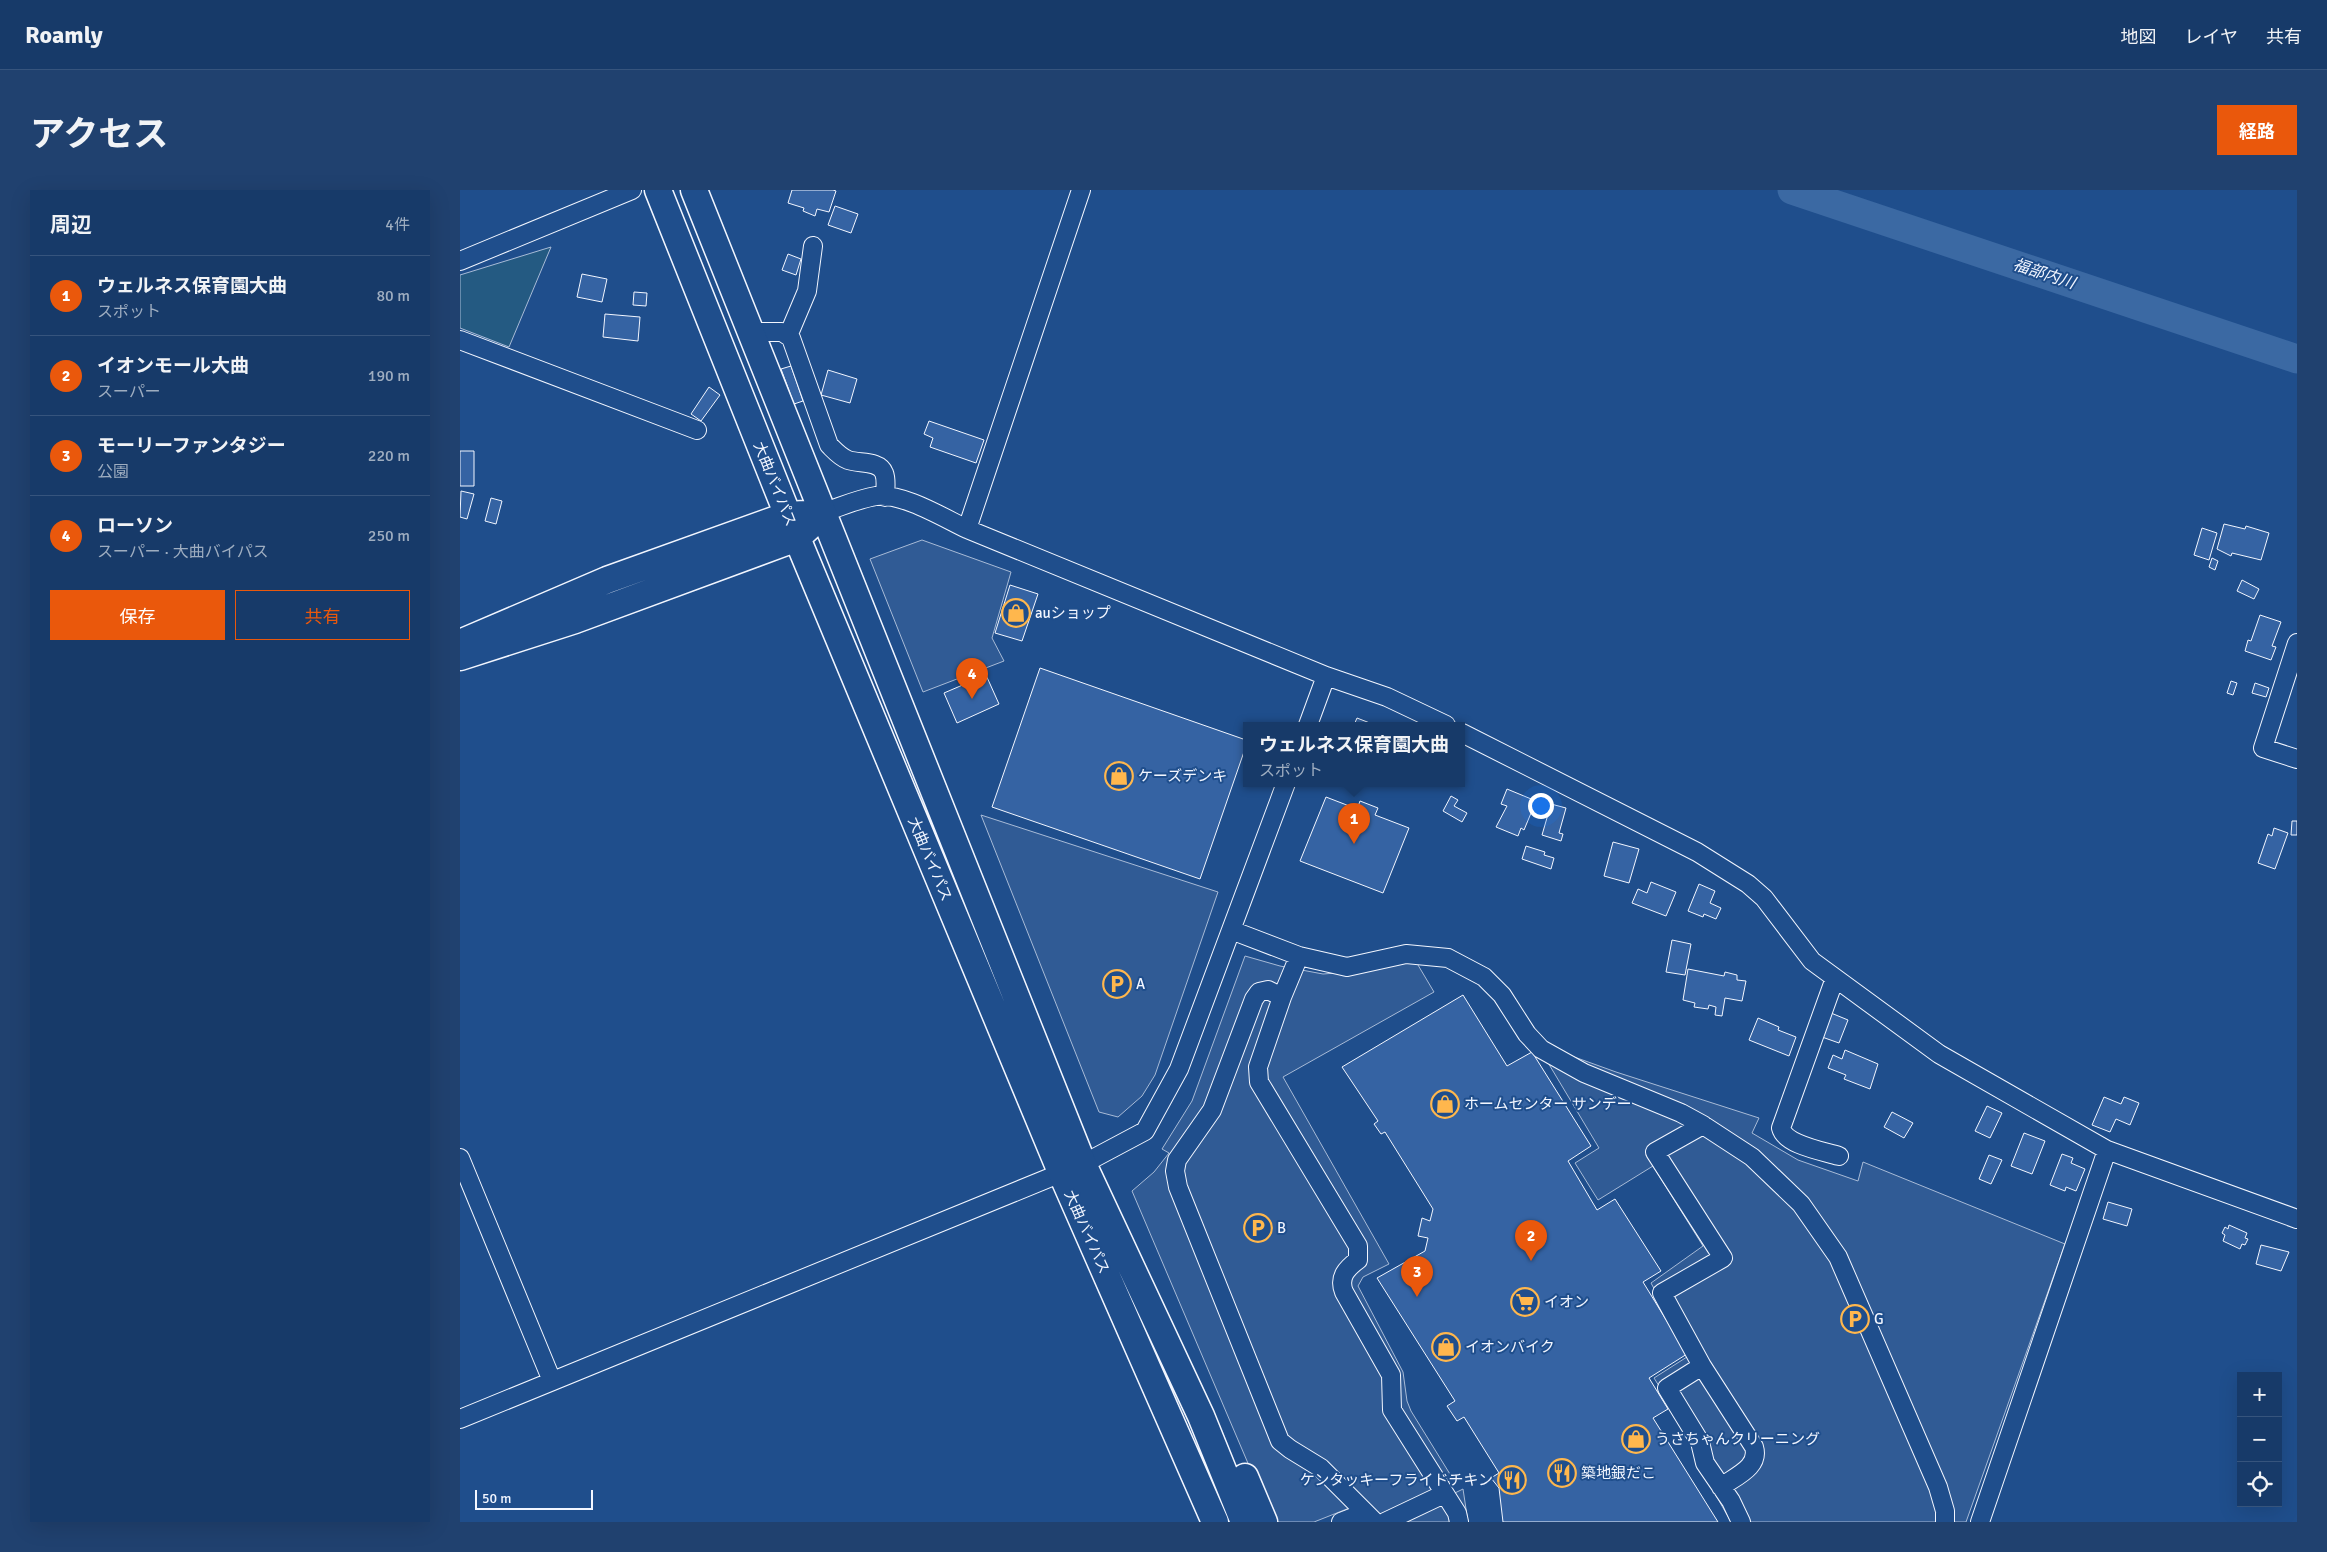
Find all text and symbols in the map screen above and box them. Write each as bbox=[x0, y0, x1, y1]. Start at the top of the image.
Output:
text: Roamly bbox=[25, 20, 103, 50]
text: 地図 bbox=[2121, 26, 2157, 48]
text: レイヤ bbox=[2185, 26, 2238, 48]
text: 共有 bbox=[2266, 26, 2302, 48]
button: 経路 bbox=[2217, 105, 2297, 155]
text: アクセス bbox=[30, 113, 168, 156]
text: 周辺 bbox=[50, 212, 92, 238]
text: 4件 bbox=[385, 215, 410, 235]
water label: 福部内川 bbox=[2010, 255, 2079, 294]
text: ウェルネス保育園大曲 bbox=[97, 274, 287, 298]
text: 1 bbox=[62, 286, 70, 306]
text: 80 m bbox=[376, 286, 410, 306]
text: スポット bbox=[97, 302, 161, 322]
text: イオンモール大曲 bbox=[97, 354, 249, 378]
text: 2 bbox=[62, 366, 70, 386]
text: 190 m bbox=[368, 366, 410, 386]
text: スーパー bbox=[97, 382, 161, 402]
text: モーリーファンタジー bbox=[97, 434, 286, 458]
street label: 大曲バイパス bbox=[750, 439, 800, 529]
text: 3 bbox=[62, 446, 70, 466]
text: 220 m bbox=[368, 446, 410, 466]
text: 公園 bbox=[97, 462, 129, 482]
text: ローソン bbox=[97, 514, 173, 538]
text: 4 bbox=[62, 526, 70, 546]
text: 250 m bbox=[368, 526, 410, 546]
text: スーパー · 大曲バイパス bbox=[97, 542, 268, 562]
button: 保存 bbox=[50, 590, 225, 640]
button: 共有 bbox=[235, 590, 410, 640]
shop icon: auショップ bbox=[1001, 598, 1031, 628]
place label: auショップ bbox=[1035, 604, 1111, 622]
pin: 4 bbox=[956, 658, 988, 699]
popup bbox=[1243, 722, 1465, 787]
text: ウェルネス保育園大曲 bbox=[1259, 733, 1449, 757]
shop icon: ケーズデンキ bbox=[1104, 761, 1134, 791]
text: スポット bbox=[1259, 761, 1323, 781]
place label: ケーズデンキ bbox=[1138, 767, 1227, 785]
your location bbox=[1528, 793, 1554, 819]
pin: 1 bbox=[1338, 803, 1370, 844]
street label: 大曲バイパス bbox=[904, 814, 956, 904]
parking icon: A bbox=[1102, 969, 1132, 999]
place label: A bbox=[1136, 975, 1145, 993]
shop icon: ホームセンター サンデー bbox=[1430, 1089, 1460, 1119]
place label: ホームセンター サンデー bbox=[1464, 1095, 1632, 1113]
street label: 大曲バイパス bbox=[1061, 1187, 1113, 1277]
parking icon: B bbox=[1243, 1213, 1273, 1243]
place label: B bbox=[1277, 1219, 1286, 1237]
pin: 2 bbox=[1515, 1220, 1547, 1261]
pin: 3 bbox=[1401, 1256, 1433, 1297]
supermarket icon: イオン bbox=[1510, 1287, 1540, 1317]
place label: イオン bbox=[1544, 1293, 1589, 1311]
parking icon: G bbox=[1840, 1304, 1870, 1334]
place label: G bbox=[1874, 1310, 1884, 1328]
shop icon: イオンバイク bbox=[1431, 1332, 1461, 1362]
place label: イオンバイク bbox=[1465, 1338, 1555, 1356]
map controls bbox=[2237, 1372, 2282, 1507]
button: + bbox=[2237, 1372, 2282, 1417]
button: − bbox=[2237, 1417, 2282, 1462]
shop icon: うさちゃんクリーニング bbox=[1621, 1424, 1651, 1454]
place label: うさちゃんクリーニング bbox=[1655, 1430, 1820, 1448]
restaurant icon: 築地銀だこ bbox=[1547, 1458, 1577, 1488]
button: locate bbox=[2237, 1462, 2282, 1507]
place label: 築地銀だこ bbox=[1581, 1464, 1656, 1482]
restaurant icon: ケンタッキーフライドチキン bbox=[1497, 1465, 1527, 1495]
place label: ケンタッキーフライドチキン bbox=[1300, 1471, 1493, 1489]
scale bar bbox=[475, 1487, 592, 1510]
text: 50 m bbox=[482, 1490, 511, 1507]

